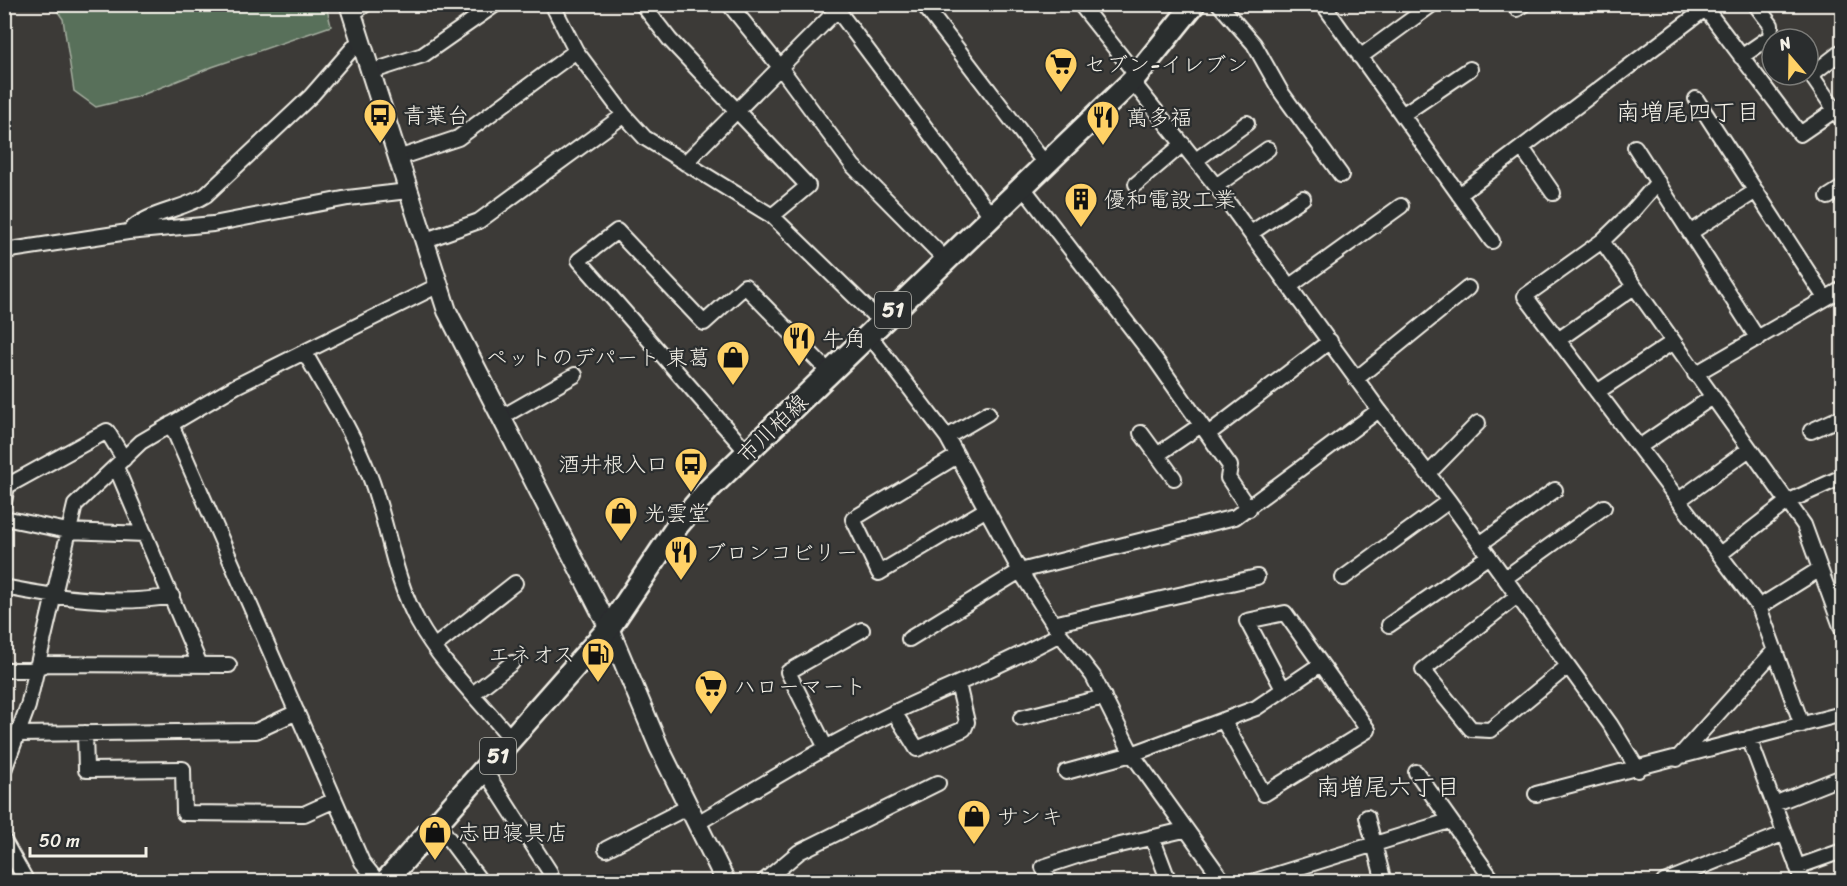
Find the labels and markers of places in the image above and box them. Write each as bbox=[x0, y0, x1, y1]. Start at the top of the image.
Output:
place label: セブン-イレブン bbox=[1084, 45, 1248, 84]
supermarket icon: セブン-イレブン bbox=[1043, 46, 1079, 93]
place label: 青葉台 bbox=[403, 96, 469, 135]
bus stop icon: 青葉台 bbox=[362, 97, 398, 144]
place label: 萬多福 bbox=[1126, 98, 1192, 137]
restaurant icon: 萬多福 bbox=[1085, 99, 1121, 146]
place label: 優和電設工業 bbox=[1104, 180, 1236, 219]
building icon: 優和電設工業 bbox=[1063, 181, 1099, 228]
place label: 牛角 bbox=[822, 319, 866, 358]
restaurant icon: 牛角 bbox=[781, 320, 817, 367]
place label: ペットのデパート 東葛 bbox=[486, 338, 710, 377]
shop icon: ペットのデパート 東葛 bbox=[715, 339, 751, 386]
place label: 酒井根入口 bbox=[558, 445, 668, 484]
bus stop icon: 酒井根入口 bbox=[673, 446, 709, 493]
place label: 光雲堂 bbox=[644, 494, 710, 533]
shop icon: 光雲堂 bbox=[603, 495, 639, 542]
place label: ブロンコビリー bbox=[704, 533, 858, 572]
restaurant icon: ブロンコビリー bbox=[663, 534, 699, 581]
place label: エネオス bbox=[488, 635, 575, 674]
fuel station icon: エネオス bbox=[580, 636, 616, 683]
place label: ハローマート bbox=[734, 667, 866, 706]
supermarket icon: ハローマート bbox=[693, 668, 729, 715]
place label: サンキ bbox=[997, 797, 1063, 836]
shop icon: サンキ bbox=[956, 798, 992, 845]
place label: 志田寝具店 bbox=[458, 813, 568, 852]
shop icon: 志田寝具店 bbox=[417, 814, 453, 861]

